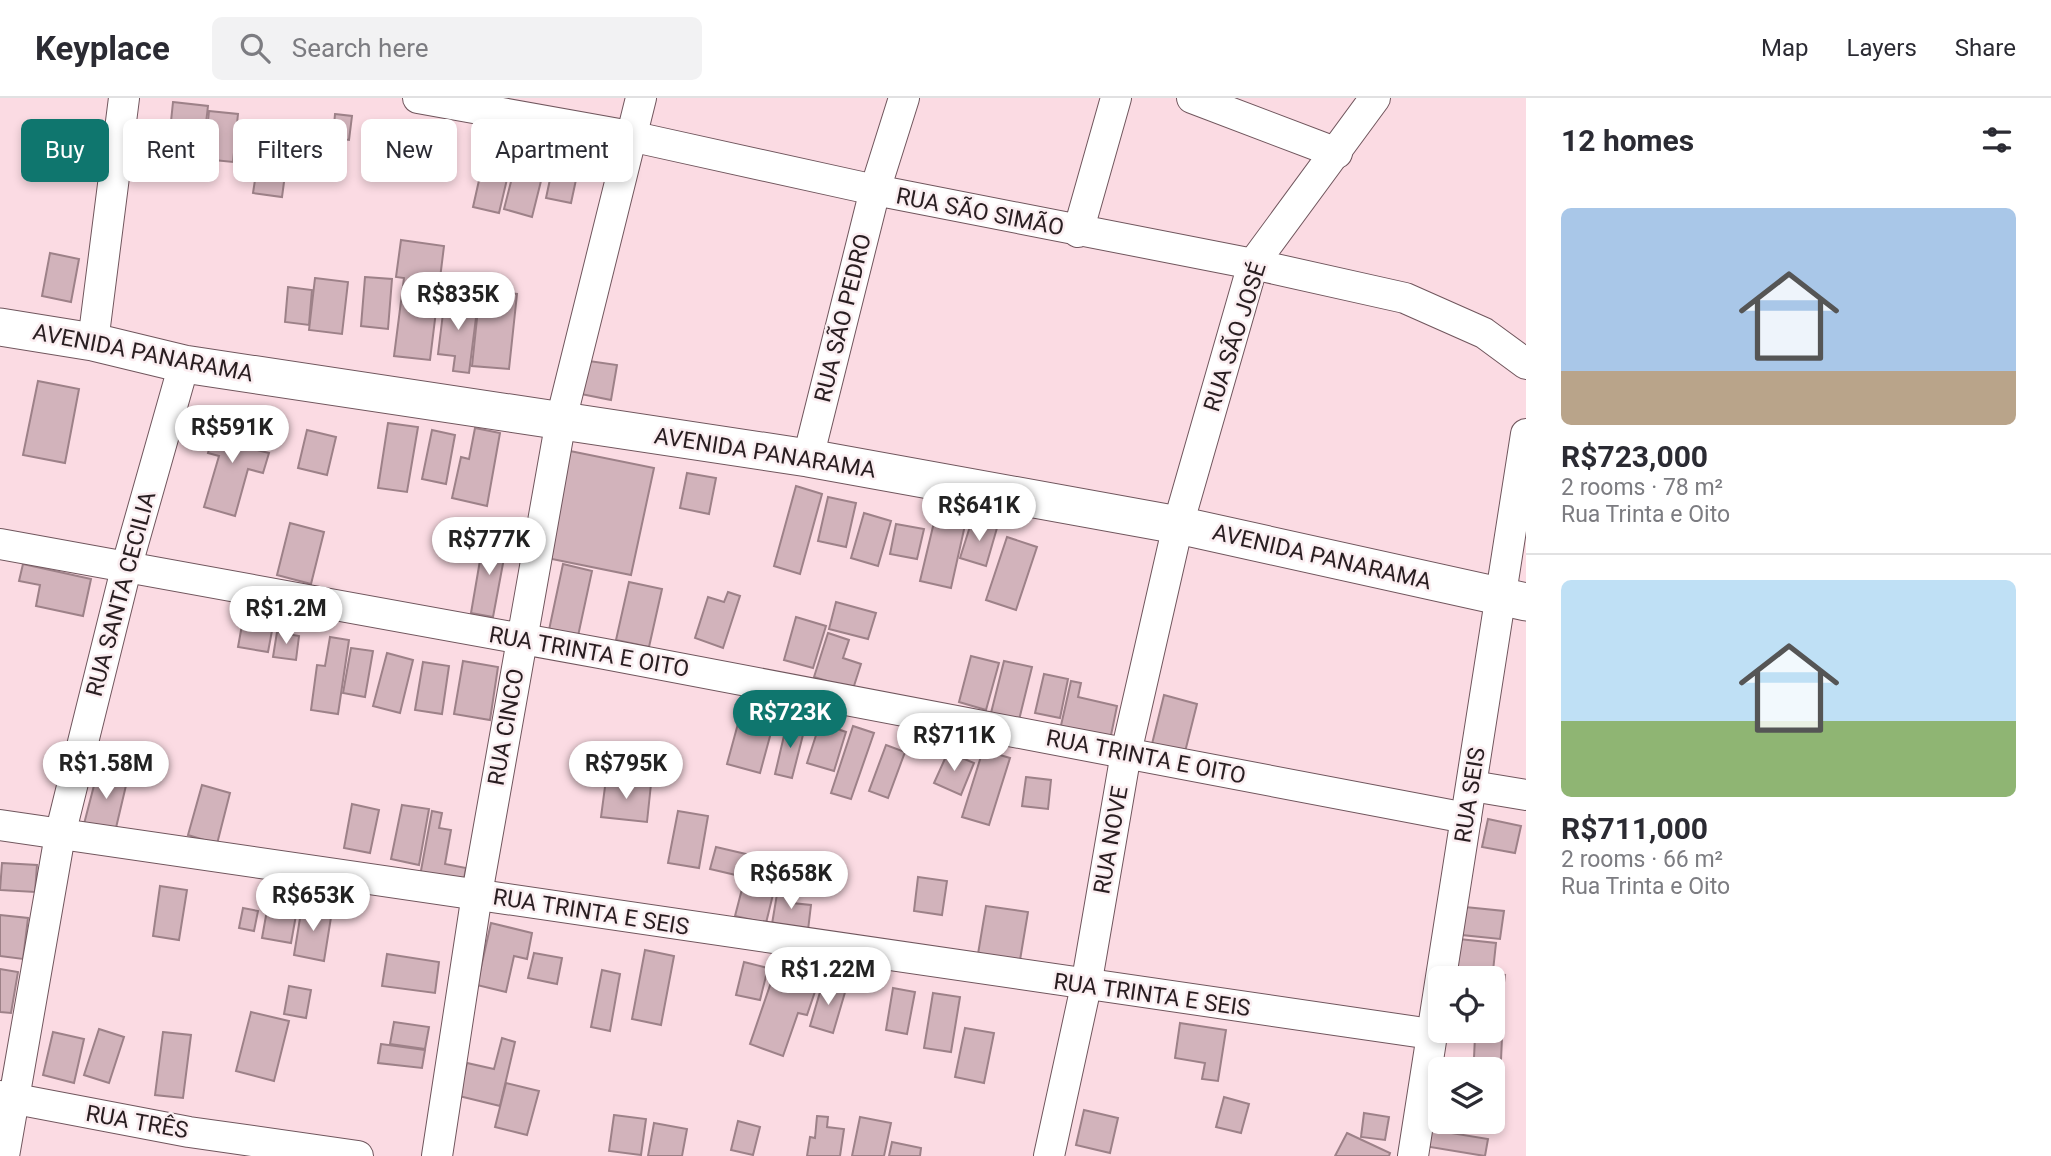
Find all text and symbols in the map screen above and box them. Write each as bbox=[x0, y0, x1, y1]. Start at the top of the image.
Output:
search box bbox=[212, 17, 702, 80]
text: Keyplace bbox=[35, 29, 170, 68]
icon: search bbox=[236, 29, 274, 67]
text: Search here bbox=[292, 33, 429, 63]
text: Map bbox=[1761, 34, 1809, 62]
text: Layers bbox=[1847, 34, 1917, 62]
text: Share bbox=[1955, 34, 2016, 62]
chip: Buy bbox=[21, 119, 109, 182]
chip: Rent bbox=[123, 119, 219, 182]
chip: Filters bbox=[233, 119, 347, 182]
chip: New bbox=[361, 119, 457, 182]
chip: Apartment bbox=[471, 119, 633, 182]
icon: filters bbox=[1978, 121, 2016, 159]
text: 12 homes bbox=[1561, 123, 1694, 158]
street label: RUA SÃO SIMÃO bbox=[894, 181, 1066, 242]
street label: RUA SÃO PEDRO bbox=[808, 231, 877, 405]
icon: home bbox=[1726, 253, 1852, 379]
street label: RUA SÃO JOSÉ bbox=[1197, 259, 1272, 415]
pin: R$835K bbox=[401, 272, 515, 332]
text: R$835K bbox=[417, 281, 499, 308]
street label: AVENIDA PANARAMA bbox=[30, 318, 256, 388]
pin: R$591K bbox=[175, 406, 289, 465]
text: R$591K bbox=[191, 414, 273, 441]
street label: AVENIDA PANARAMA bbox=[652, 422, 878, 484]
text: R$723,000 bbox=[1561, 439, 1708, 474]
text: 2 rooms · 78 m² bbox=[1561, 474, 1723, 501]
pin: R$641K bbox=[922, 484, 1036, 543]
street label: RUA SANTA CECILIA bbox=[81, 489, 161, 699]
text: R$641K bbox=[938, 492, 1020, 519]
text: Rua Trinta e Oito bbox=[1561, 501, 1730, 528]
pin: R$777K bbox=[432, 518, 546, 577]
street label: AVENIDA PANARAMA bbox=[1210, 519, 1434, 595]
text: R$777K bbox=[448, 526, 530, 553]
pin: R$1.2M bbox=[229, 587, 343, 646]
text: R$1.2M bbox=[245, 595, 327, 622]
street label: RUA TRINTA E OITO bbox=[487, 621, 691, 683]
icon: home bbox=[1726, 625, 1852, 751]
street label: RUA CINCO bbox=[482, 667, 530, 787]
pin: R$723K bbox=[733, 690, 847, 750]
text: R$723K bbox=[749, 699, 831, 726]
pin: R$711K bbox=[897, 714, 1011, 773]
text: R$711K bbox=[913, 722, 995, 749]
street label: RUA TRINTA E OITO bbox=[1044, 724, 1248, 790]
pin: R$1.58M bbox=[41, 742, 171, 801]
pin: R$795K bbox=[569, 742, 683, 801]
street label: RUA SEIS bbox=[1449, 745, 1491, 845]
text: R$1.58M bbox=[59, 750, 153, 777]
text: R$795K bbox=[585, 750, 667, 777]
street label: RUA NOVE bbox=[1088, 784, 1134, 896]
text: R$711,000 bbox=[1561, 811, 1708, 846]
text: 2 rooms · 66 m² bbox=[1561, 846, 1723, 873]
pin: R$658K bbox=[734, 852, 848, 911]
text: R$658K bbox=[750, 860, 832, 887]
text: Rua Trinta e Oito bbox=[1561, 873, 1730, 900]
pin: R$653K bbox=[256, 874, 370, 933]
text: R$653K bbox=[272, 882, 354, 909]
street label: RUA TRINTA E SEIS bbox=[491, 883, 691, 941]
pin: R$1.22M bbox=[763, 948, 893, 1007]
text: R$1.22M bbox=[781, 956, 875, 983]
map controls bbox=[1428, 966, 1505, 1134]
button: locate bbox=[1428, 966, 1505, 1043]
street label: RUA TRINTA E SEIS bbox=[1052, 968, 1252, 1022]
button: layers bbox=[1428, 1057, 1505, 1134]
street label: RUA TRÊS bbox=[84, 1099, 191, 1144]

